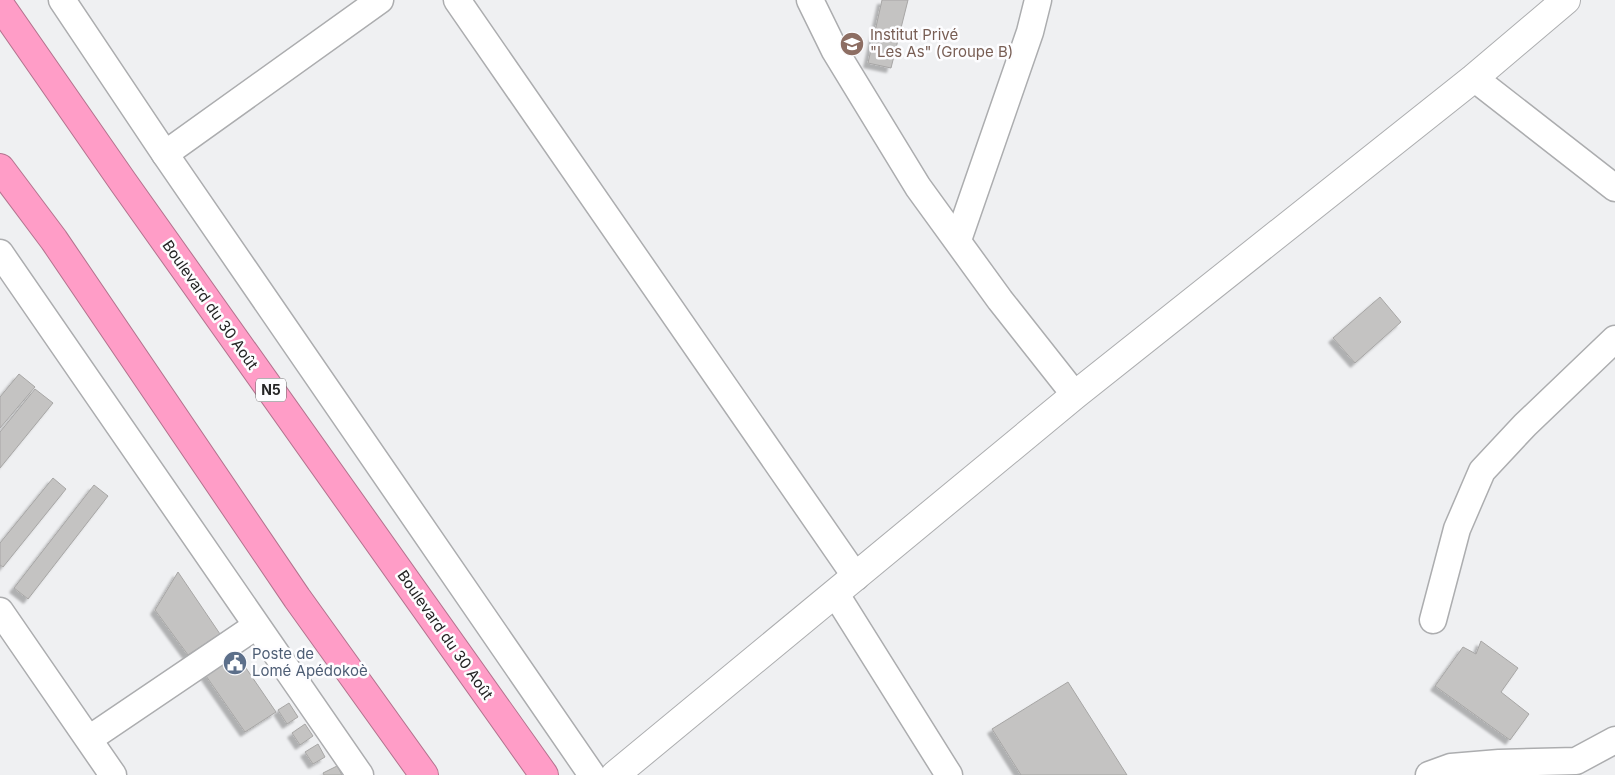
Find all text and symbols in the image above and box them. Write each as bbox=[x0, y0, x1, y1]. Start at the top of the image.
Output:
place label: Institut Privé "Les As" (Groupe B) bbox=[870, 25, 1013, 61]
school or university icon: Institut Privé "Les As" (Groupe B) bbox=[839, 31, 865, 57]
street label: Boulevard du 30 Août bbox=[159, 236, 262, 373]
road number: N5 bbox=[256, 378, 286, 402]
street label: Boulevard du 30 Août bbox=[394, 566, 497, 703]
place label: Poste de Lomé Apédokoè bbox=[252, 644, 368, 680]
public building icon: Poste de Lomé Apédokoè bbox=[222, 650, 248, 676]

